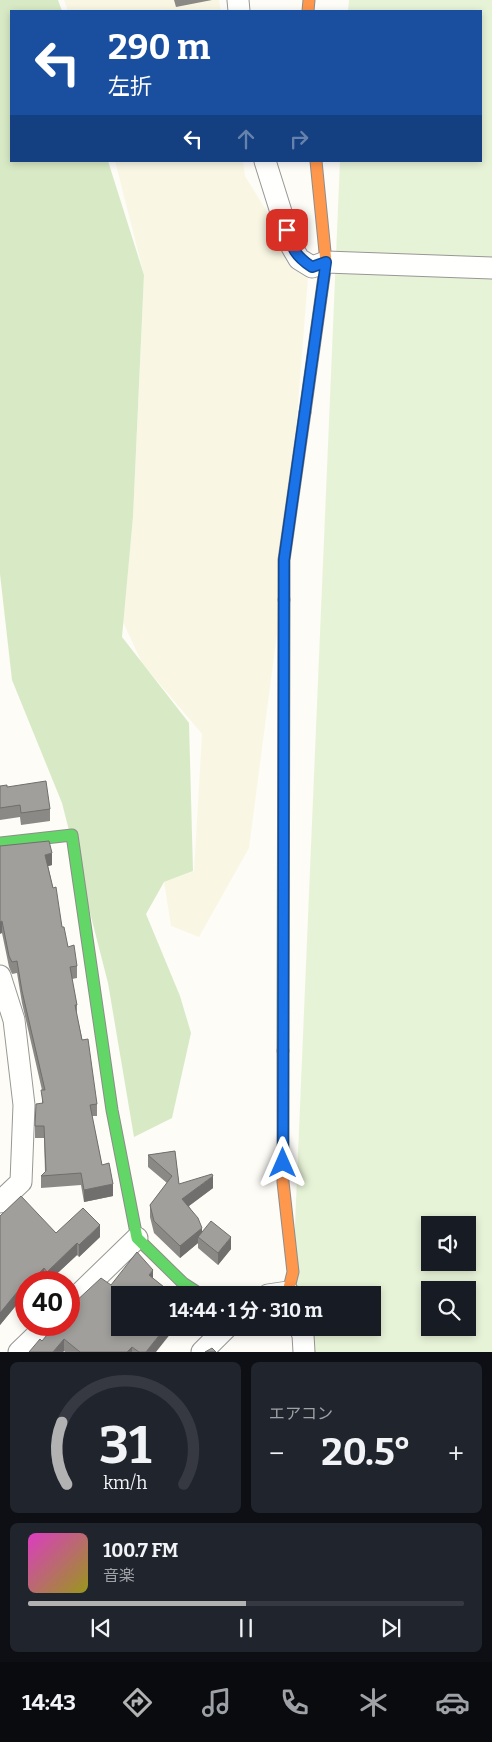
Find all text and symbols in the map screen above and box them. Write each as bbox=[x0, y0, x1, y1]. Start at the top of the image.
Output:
text: 290 m bbox=[108, 26, 210, 68]
icon: left bbox=[25, 30, 90, 95]
text: 左折 bbox=[108, 73, 152, 100]
icon: left bbox=[179, 125, 207, 153]
icon: ahead bbox=[232, 125, 260, 153]
icon: right bbox=[285, 125, 313, 153]
pin bbox=[266, 209, 308, 251]
icon: arrive bbox=[273, 216, 301, 244]
position arrow bbox=[256, 1136, 308, 1188]
map controls bbox=[421, 1216, 476, 1336]
button: sound bbox=[421, 1216, 476, 1271]
speed limit sign: 40 bbox=[15, 1271, 80, 1336]
button: search bbox=[421, 1281, 476, 1336]
text: 14:44 · 1 分 · 310 m bbox=[169, 1299, 323, 1322]
text: エアコン bbox=[269, 1404, 333, 1423]
text: 31 bbox=[99, 1414, 152, 1477]
text: 20.5° bbox=[321, 1429, 411, 1475]
text: − bbox=[269, 1437, 284, 1470]
text: + bbox=[448, 1437, 464, 1470]
text: km/h bbox=[103, 1472, 148, 1494]
text: 100.7 FM bbox=[103, 1539, 178, 1562]
text: 音楽 bbox=[103, 1566, 135, 1585]
icon: previous bbox=[87, 1614, 115, 1642]
icon: pause bbox=[232, 1614, 260, 1642]
icon: next bbox=[377, 1614, 405, 1642]
icon: directions bbox=[120, 1685, 155, 1720]
icon: music bbox=[199, 1685, 234, 1720]
icon: phone bbox=[277, 1685, 312, 1720]
icon: climate bbox=[356, 1685, 391, 1720]
icon: car bbox=[435, 1685, 470, 1720]
text: 14:43 bbox=[22, 1689, 76, 1716]

